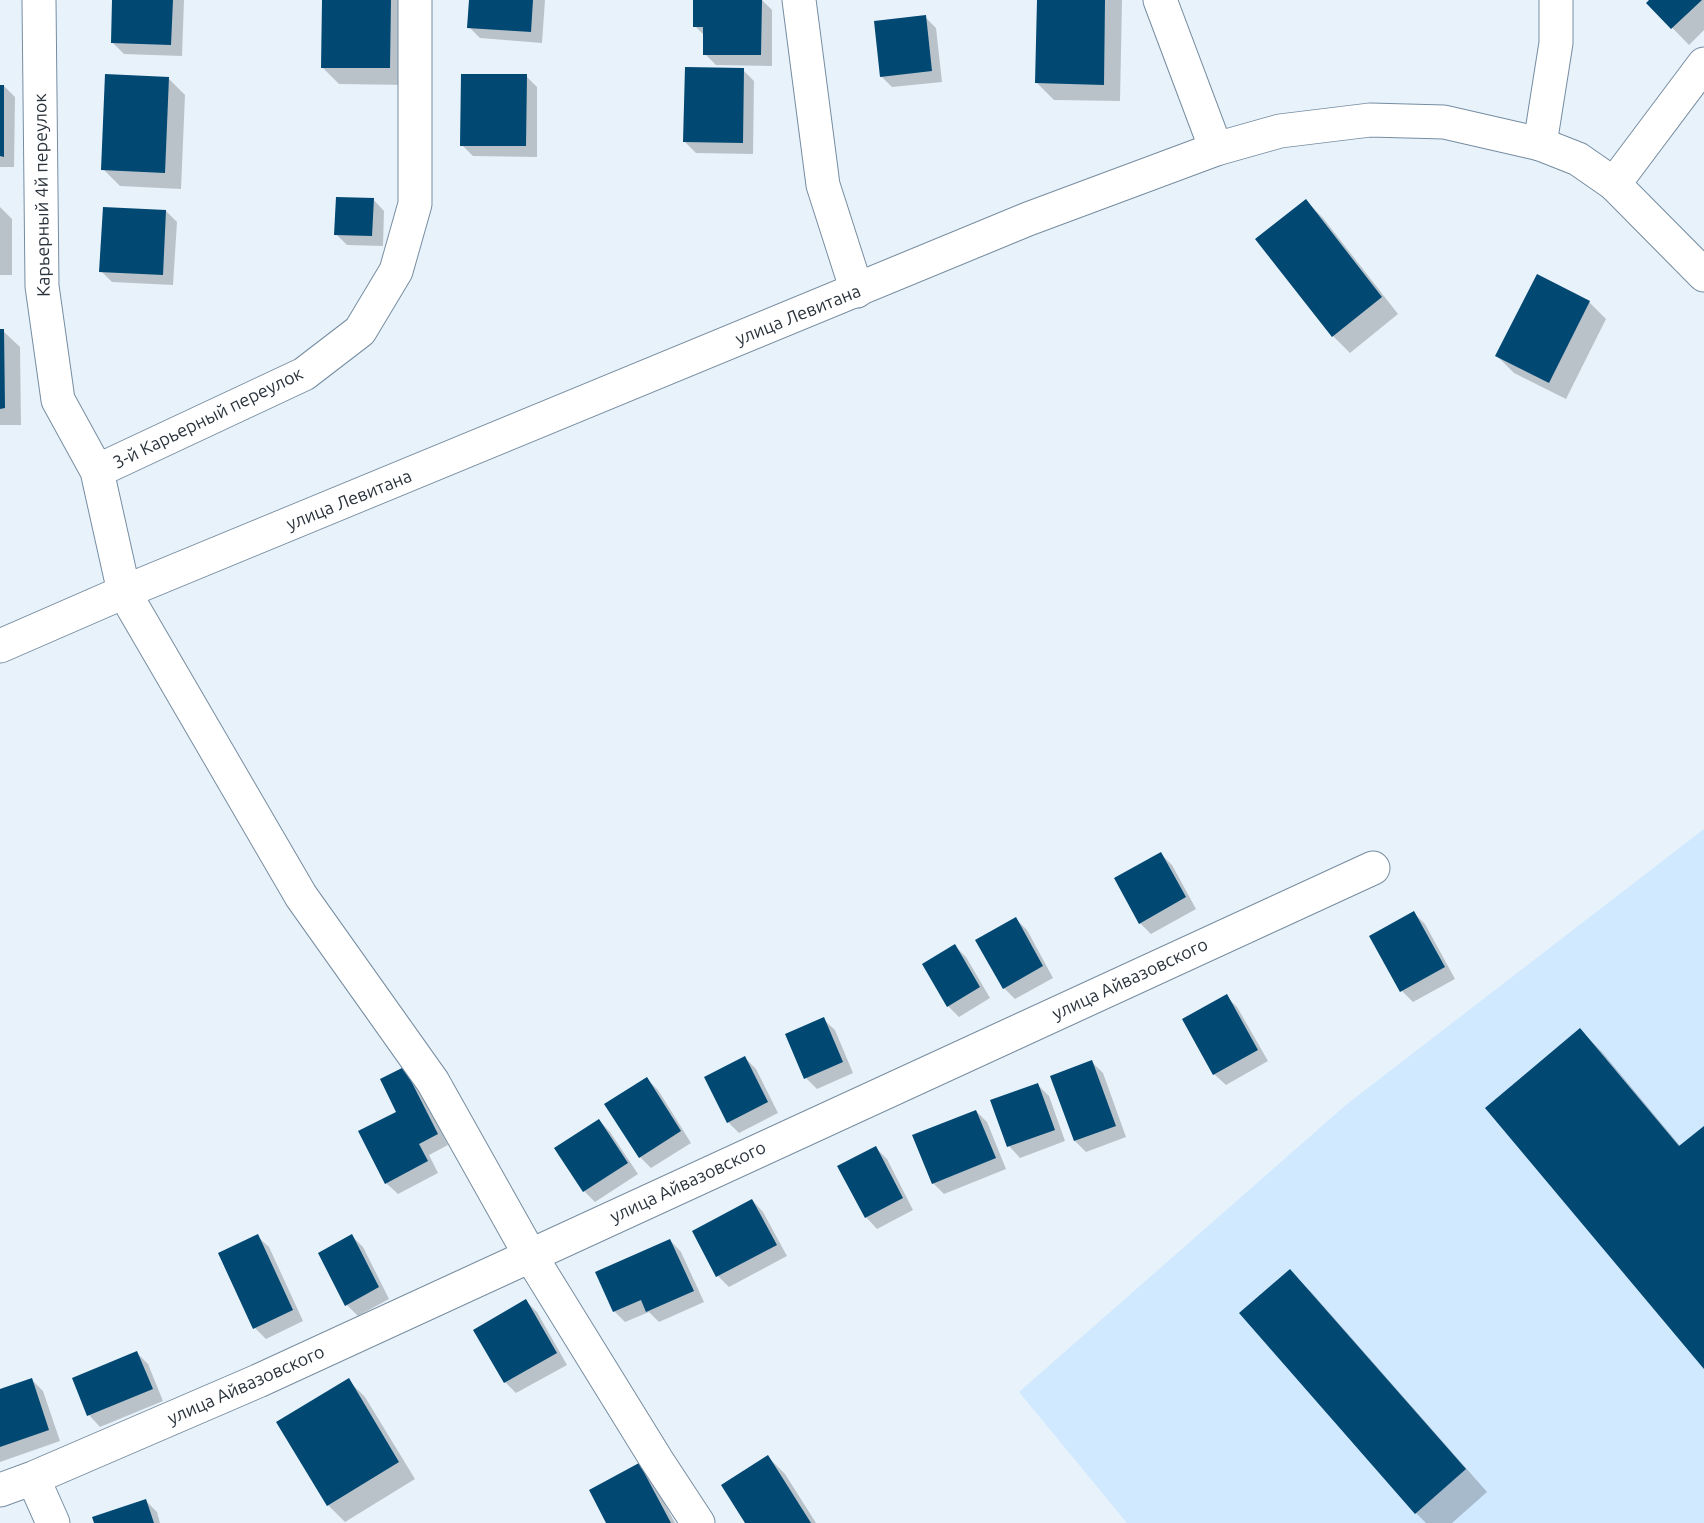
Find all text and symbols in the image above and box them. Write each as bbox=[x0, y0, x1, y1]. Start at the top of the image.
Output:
street label: Карьерный 4й переулок bbox=[29, 93, 55, 297]
street label: улица Левитана bbox=[732, 280, 864, 350]
street label: 3-й Карьерный переулок bbox=[109, 363, 307, 473]
street label: улица Левитана bbox=[283, 465, 415, 535]
street label: улица Айвазовского bbox=[1049, 933, 1211, 1025]
street label: улица Айвазовского bbox=[607, 1136, 769, 1228]
street label: улица Айвазовского bbox=[164, 1341, 328, 1429]

